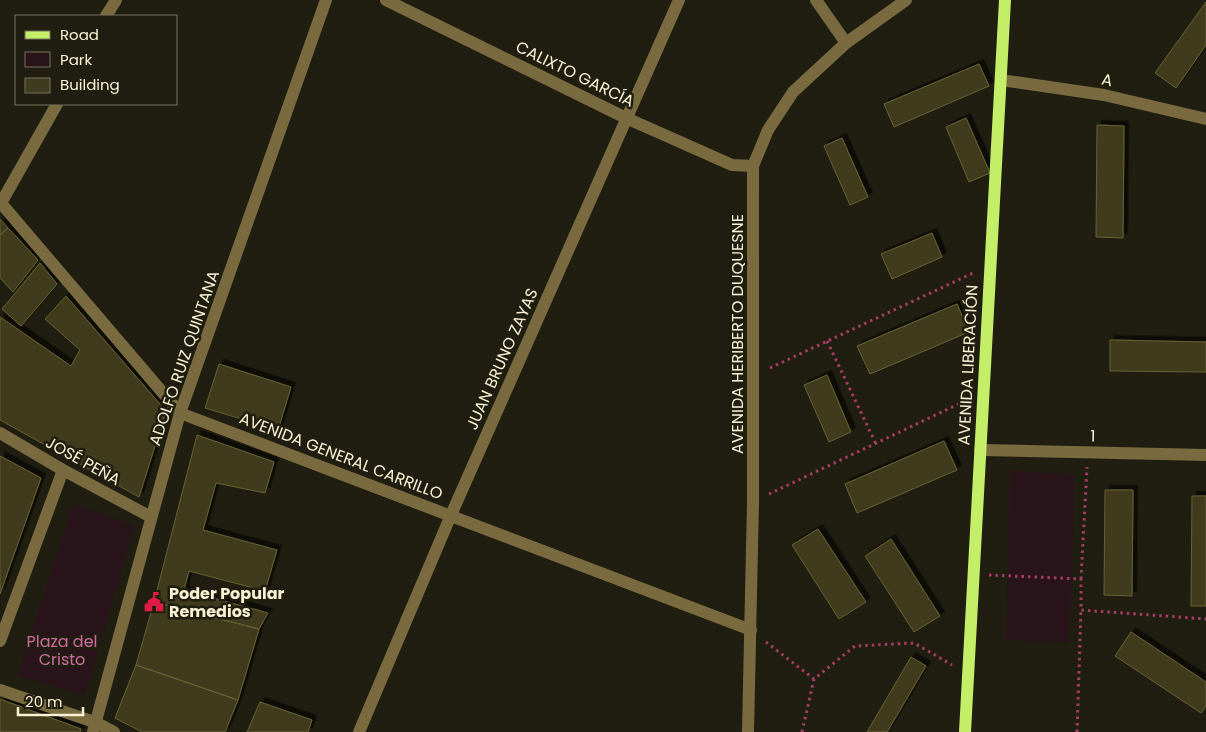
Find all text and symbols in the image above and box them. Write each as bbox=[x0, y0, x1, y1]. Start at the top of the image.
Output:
legend bbox=[15, 15, 178, 105]
text: Road bbox=[60, 24, 99, 45]
street label: CALIXTO GARCÍA bbox=[512, 35, 638, 113]
text: Park bbox=[60, 49, 92, 70]
street label: A bbox=[1100, 68, 1115, 92]
text: Building bbox=[60, 74, 120, 95]
street label: AVENIDA HERIBERTO DUQUESNE bbox=[726, 214, 749, 454]
street label: ADOLFO RUIZ QUINTANA bbox=[143, 267, 225, 449]
street label: JUAN BRUNO ZAYAS bbox=[460, 284, 544, 434]
street label: AVENIDA LIBERACIÓN bbox=[952, 284, 984, 446]
street label: AVENIDA GENERAL CARRILLO bbox=[236, 407, 446, 505]
street label: 1 bbox=[1090, 424, 1096, 448]
street label: JOSÉ PEÑA bbox=[41, 431, 125, 491]
place label: Poder Popular Remedios bbox=[169, 582, 285, 623]
public building icon: Poder Popular Remedios bbox=[143, 591, 165, 613]
park label: Plaza del Cristo bbox=[26, 630, 98, 671]
scale bar bbox=[18, 684, 82, 716]
text: 20 m bbox=[25, 691, 63, 712]

